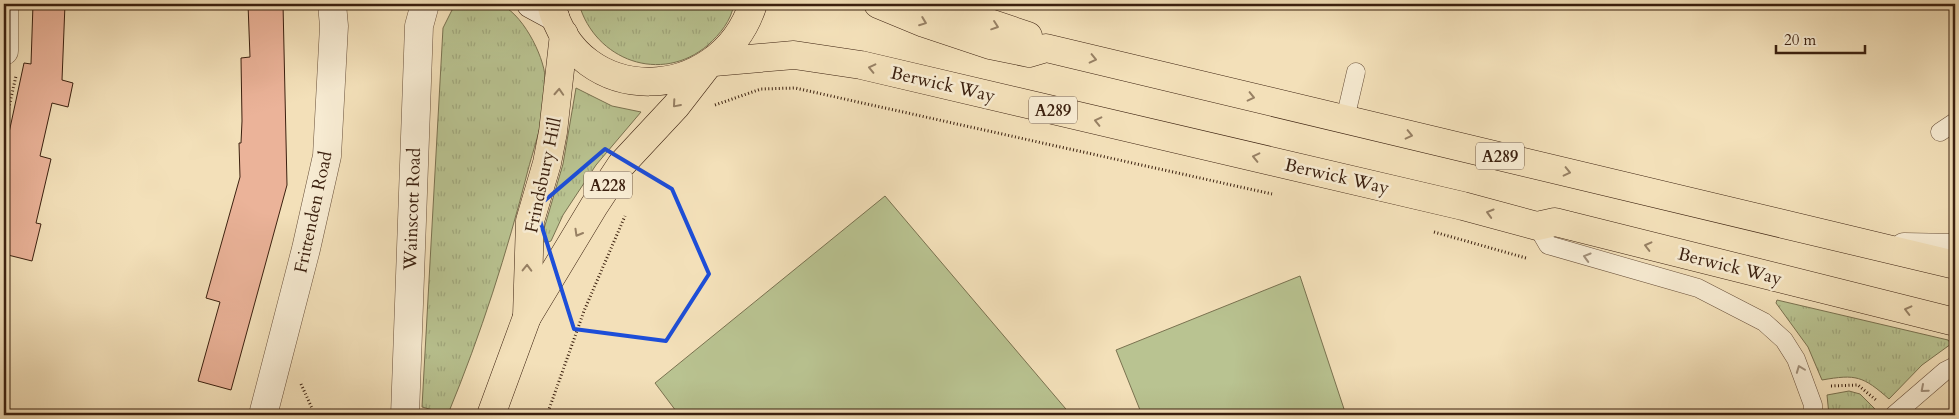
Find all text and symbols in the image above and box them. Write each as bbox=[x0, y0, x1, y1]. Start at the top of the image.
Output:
one-way arrow bbox=[918, 16, 927, 26]
one-way arrow bbox=[990, 20, 999, 30]
scale bar bbox=[1776, 22, 1865, 54]
text: 20 m bbox=[1784, 30, 1816, 50]
one-way arrow bbox=[1088, 53, 1097, 64]
street label: Berwick Way bbox=[888, 60, 998, 109]
one-way arrow bbox=[867, 63, 876, 74]
one-way arrow bbox=[553, 88, 564, 96]
one-way arrow bbox=[1247, 91, 1256, 102]
road number: A289 bbox=[1029, 96, 1077, 124]
one-way arrow bbox=[674, 98, 682, 107]
street label: Frindsbury Hill bbox=[519, 115, 568, 235]
one-way arrow bbox=[1094, 116, 1103, 127]
one-way arrow bbox=[1405, 129, 1414, 140]
road number: A289 bbox=[1476, 142, 1524, 170]
street label: Wainscott Road bbox=[398, 147, 427, 272]
street label: Frittenden Road bbox=[288, 148, 339, 275]
street label: Berwick Way bbox=[1282, 152, 1392, 201]
one-way arrow bbox=[1252, 153, 1261, 163]
one-way arrow bbox=[1563, 166, 1572, 177]
road number: A228 bbox=[584, 172, 632, 198]
one-way arrow bbox=[1486, 209, 1494, 219]
one-way arrow bbox=[575, 227, 585, 236]
one-way arrow bbox=[1644, 241, 1653, 252]
street label: Berwick Way bbox=[1675, 241, 1785, 292]
one-way arrow bbox=[1583, 252, 1591, 262]
one-way arrow bbox=[522, 264, 532, 272]
one-way arrow bbox=[1903, 305, 1912, 316]
one-way arrow bbox=[1796, 365, 1806, 374]
one-way arrow bbox=[1921, 384, 1930, 392]

